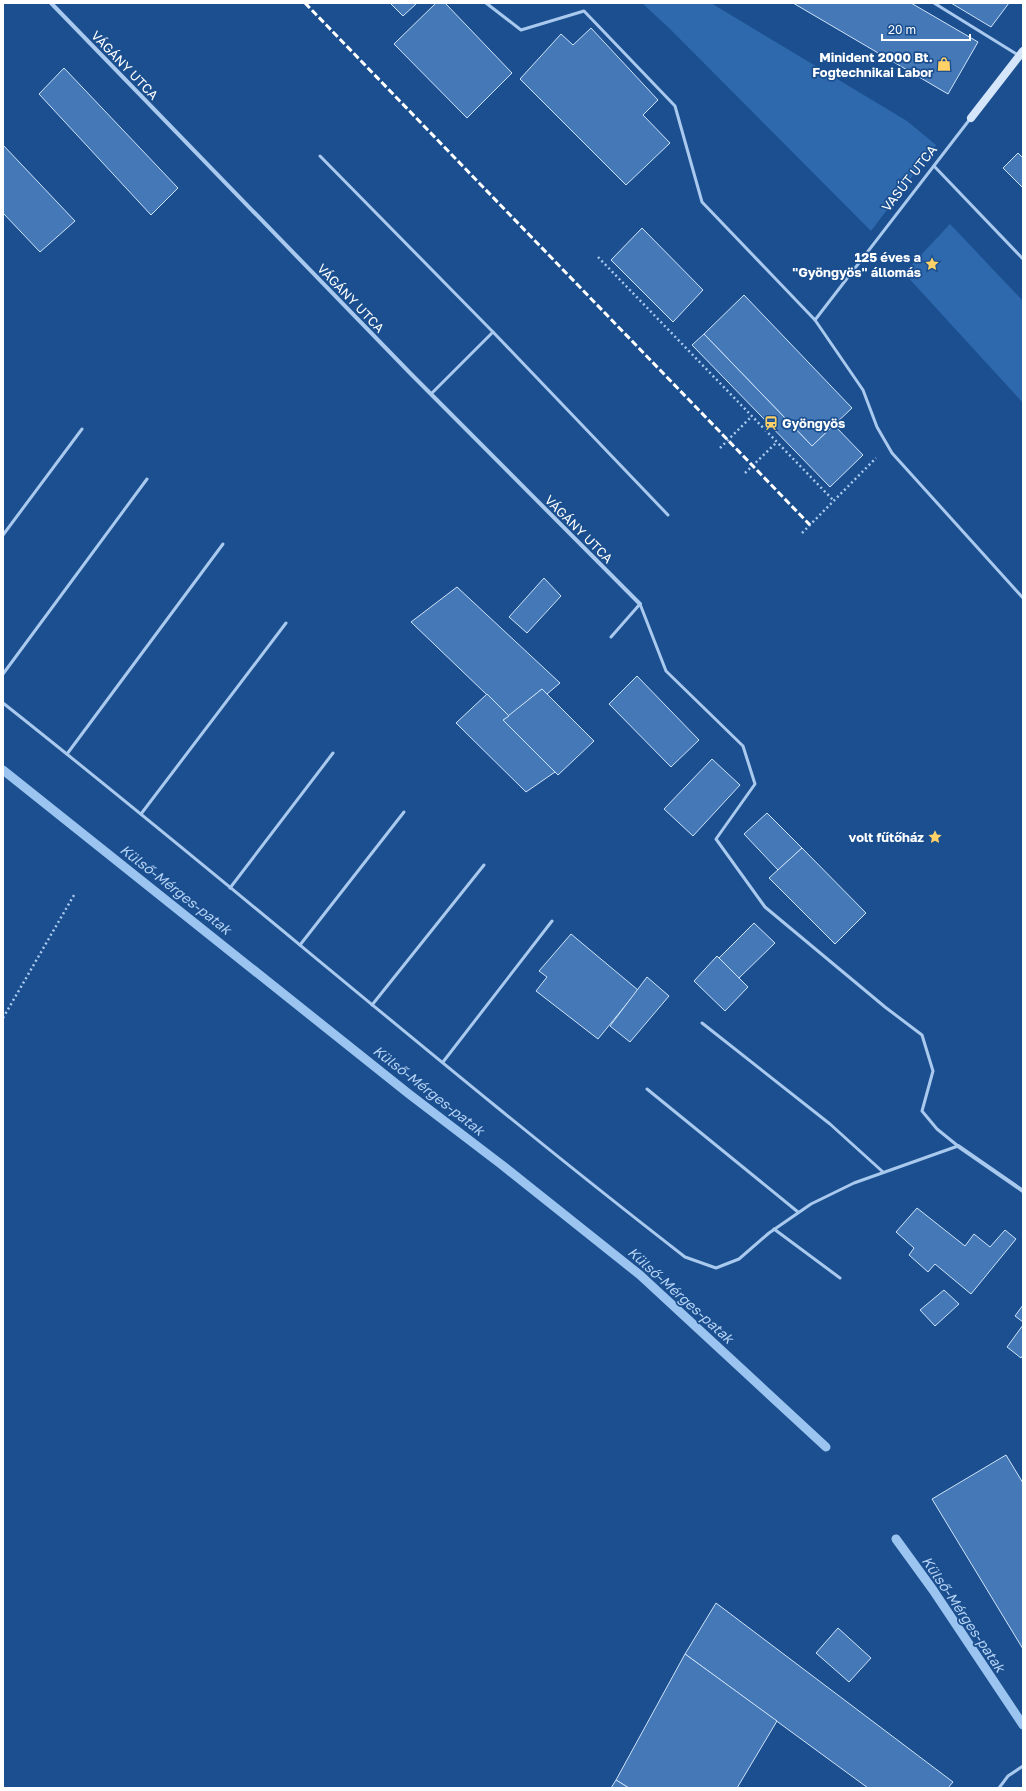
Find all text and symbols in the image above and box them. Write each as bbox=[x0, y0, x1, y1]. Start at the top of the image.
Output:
scale bar bbox=[882, 16, 970, 42]
text: 20 m bbox=[888, 22, 916, 37]
street label: VÁGÁNY UTCA bbox=[88, 27, 162, 103]
place label: Minident 2000 Bt. Fogtechnikai Labor bbox=[812, 49, 933, 80]
shop icon: Minident 2000 Bt. Fogtechnikai Labor bbox=[936, 56, 952, 72]
street label: VASÚT UTCA bbox=[878, 141, 940, 214]
place label: 125 éves a "Gyöngyös" állomás bbox=[792, 249, 921, 280]
place icon: 125 éves a "Gyöngyös" állomás bbox=[924, 256, 940, 272]
street label: VÁGÁNY UTCA bbox=[314, 260, 388, 336]
station icon: Gyöngyös bbox=[763, 415, 779, 431]
place label: Gyöngyös bbox=[782, 415, 845, 431]
street label: VÁGÁNY UTCA bbox=[542, 492, 617, 567]
place label: volt fűtőház bbox=[849, 829, 924, 845]
place icon: volt fűtőház bbox=[927, 829, 943, 845]
water label: Külső-Mérges-patak bbox=[117, 840, 237, 939]
water label: Külső-Mérges-patak bbox=[370, 1041, 490, 1140]
water label: Külső-Mérges-patak bbox=[625, 1243, 739, 1348]
water label: Külső-Mérges-patak bbox=[919, 1553, 1010, 1677]

